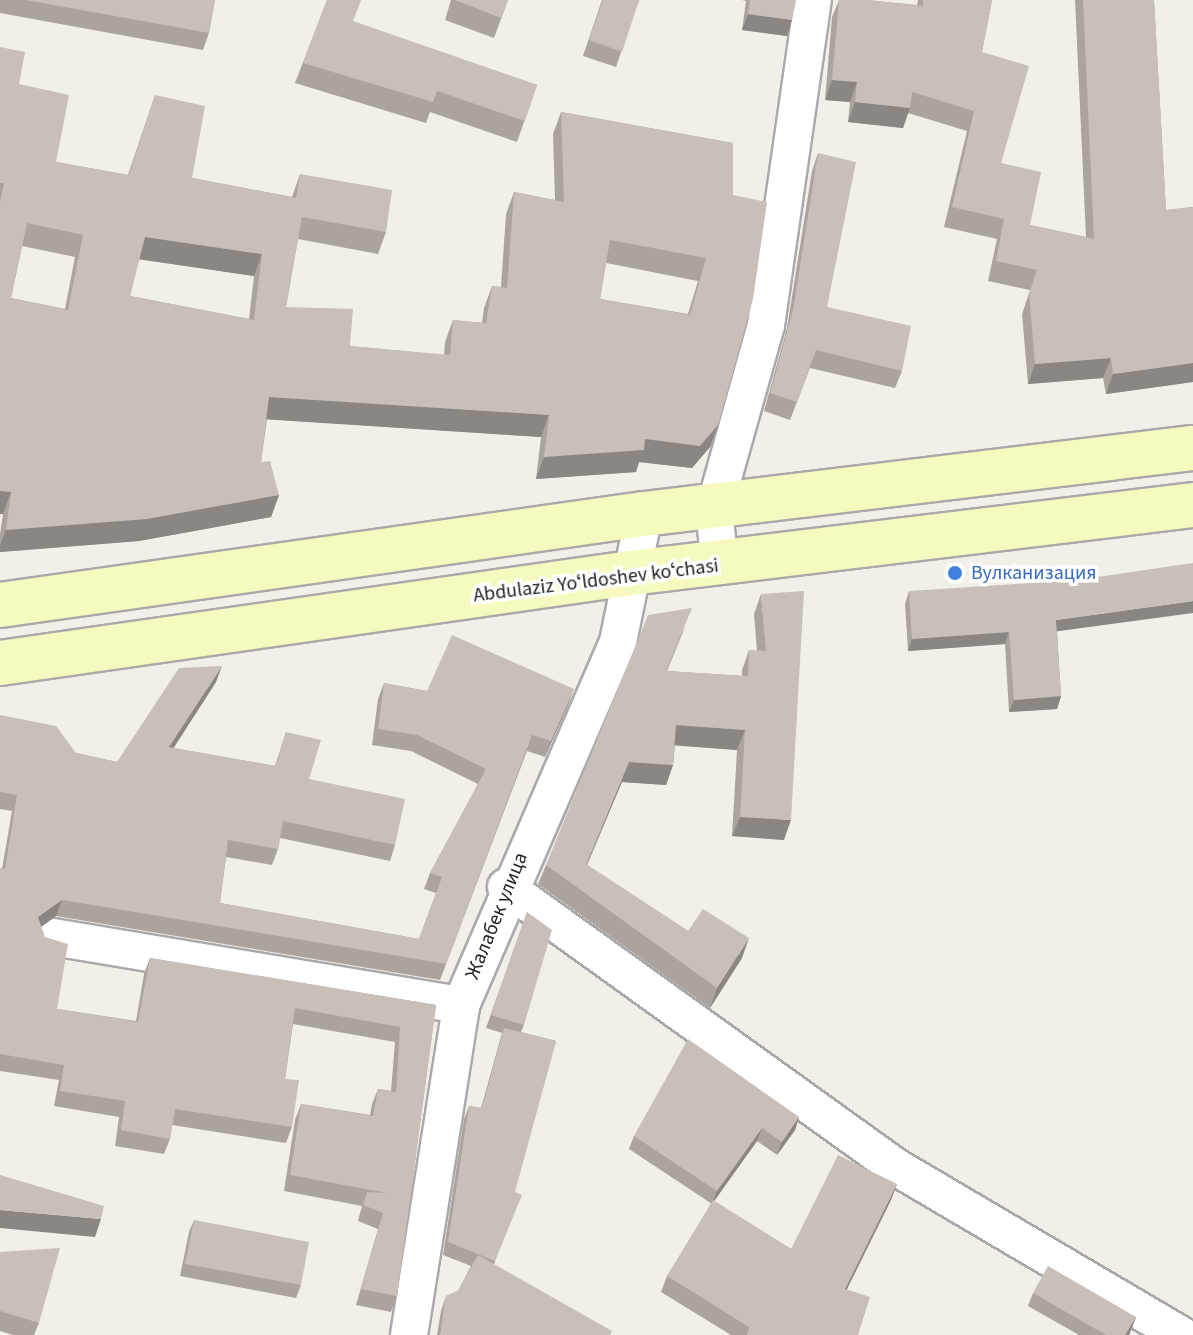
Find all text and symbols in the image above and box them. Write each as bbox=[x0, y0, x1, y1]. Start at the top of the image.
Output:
street label: Abdulaziz Yoʻldoshev koʻchasi bbox=[472, 554, 720, 608]
place label: Вулканизация bbox=[971, 561, 1097, 585]
marker: Вулканизация bbox=[946, 564, 964, 582]
street label: Жалабек улица bbox=[461, 849, 533, 983]

